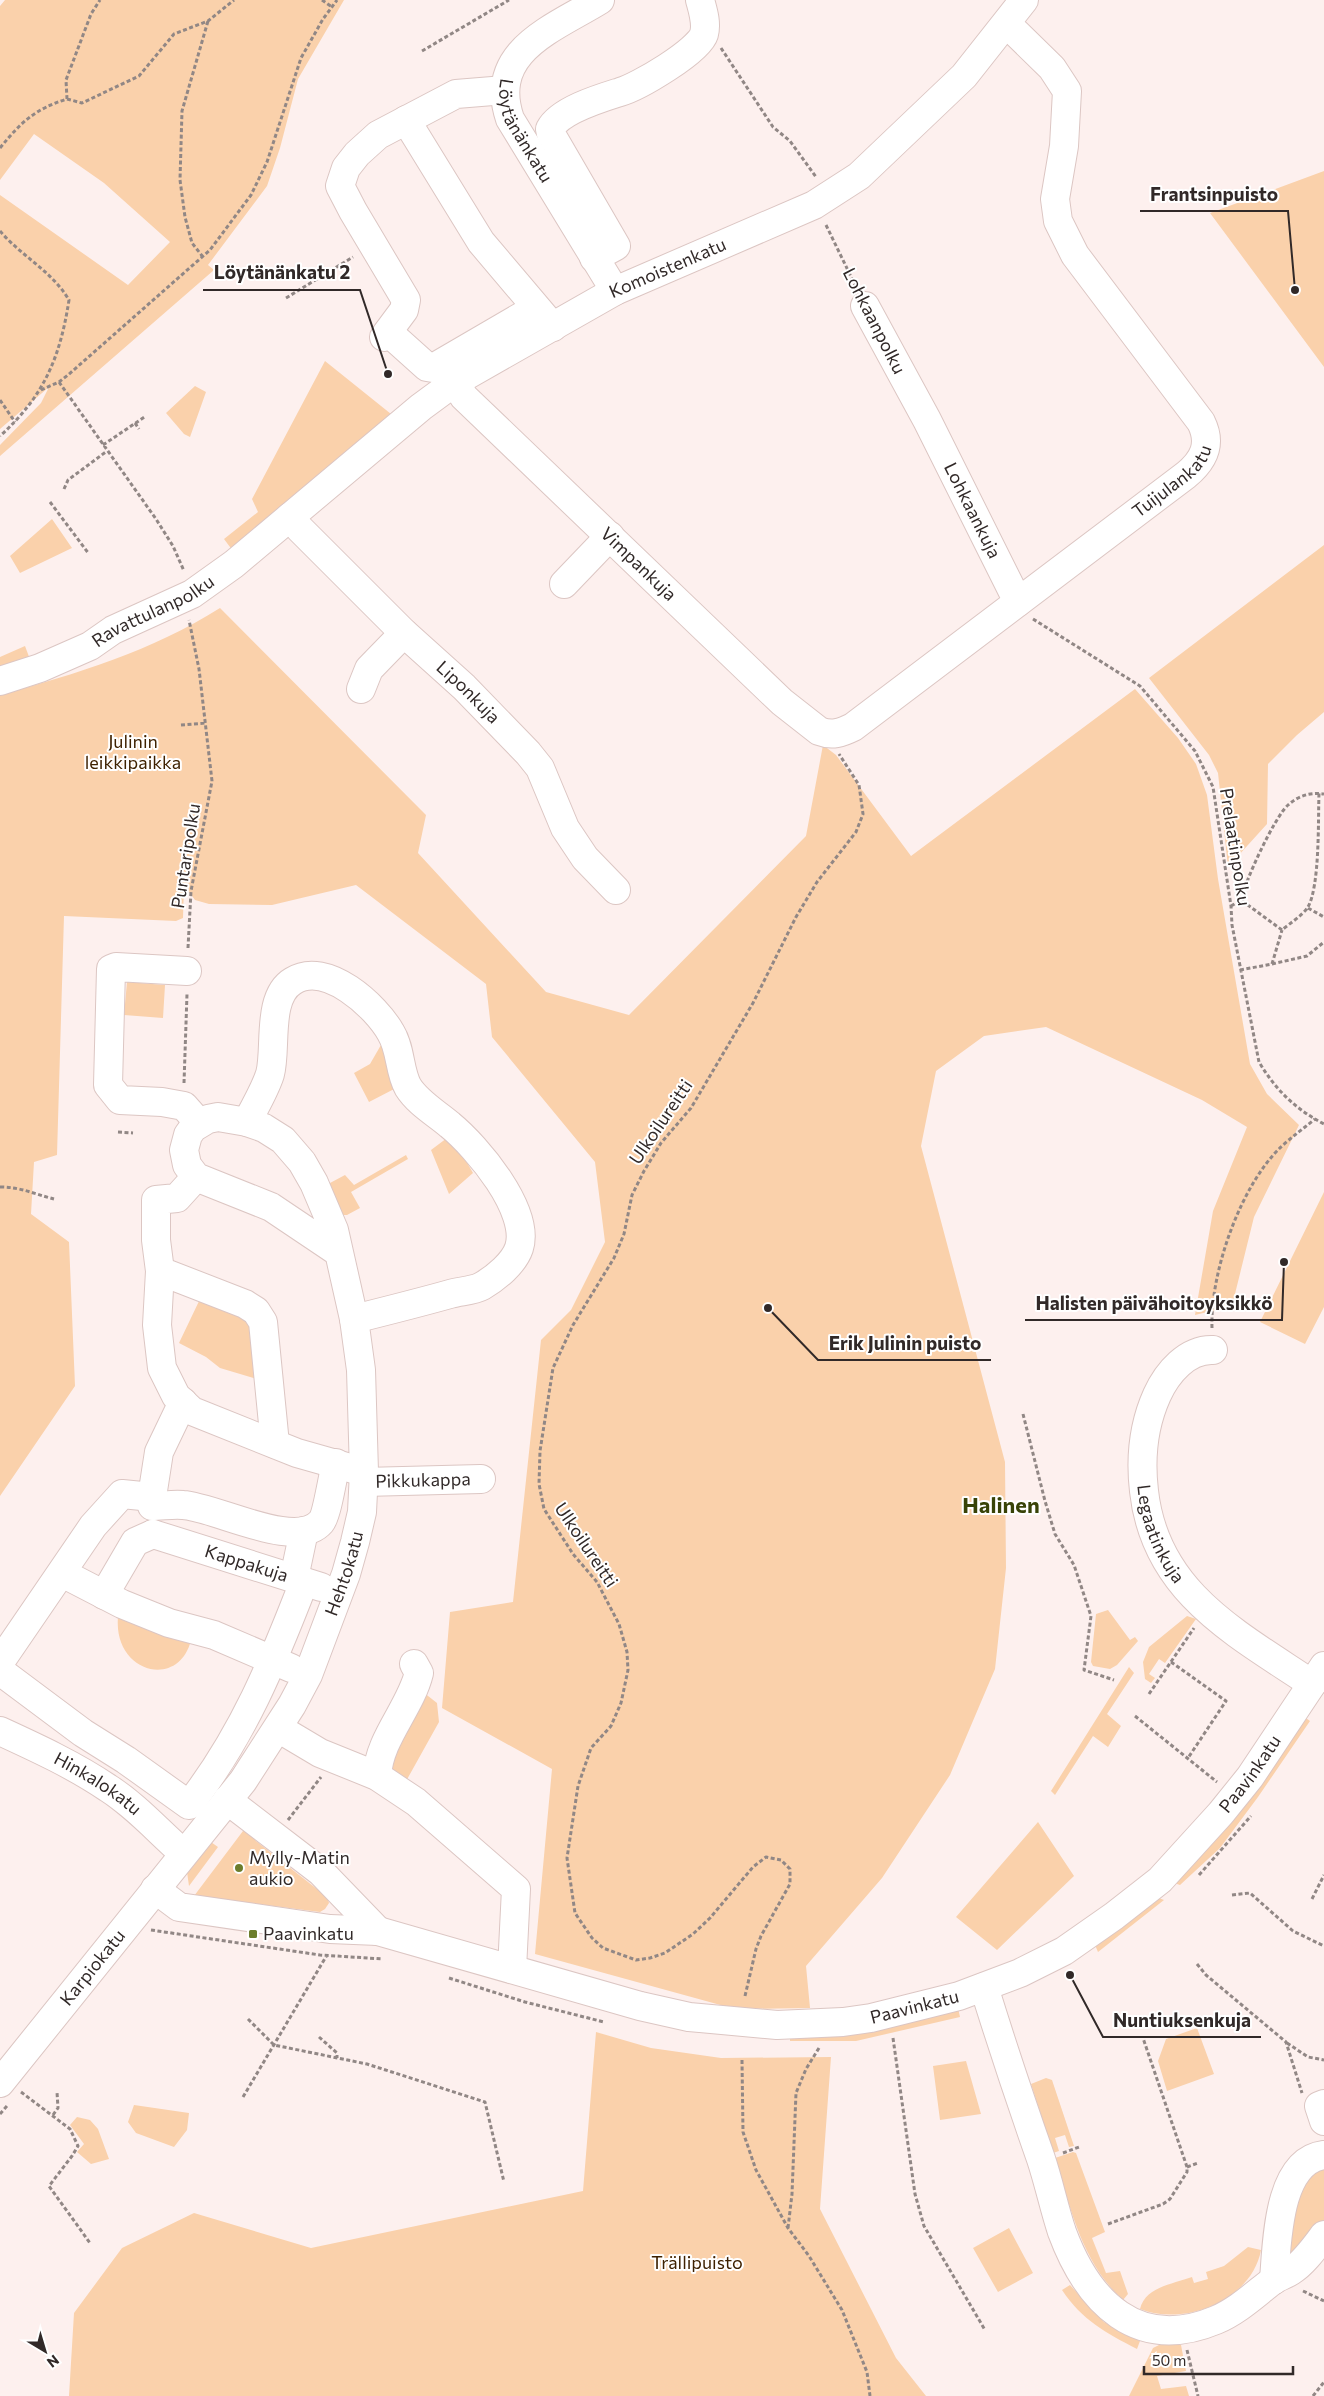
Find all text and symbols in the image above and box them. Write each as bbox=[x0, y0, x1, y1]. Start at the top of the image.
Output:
street label: Löytänänkatu bbox=[495, 77, 558, 186]
callout: Frantsinpuisto bbox=[1140, 177, 1288, 211]
text: Frantsinpuisto bbox=[1150, 182, 1278, 205]
street label: Komoistenkatu bbox=[605, 232, 729, 302]
callout: Löytänänkatu 2 bbox=[203, 256, 360, 290]
text: Löytänänkatu 2 bbox=[214, 260, 350, 283]
street label: Lohkaanpolku bbox=[839, 264, 911, 377]
street label: Tuijulankatu bbox=[1127, 442, 1216, 522]
street label: Lohkaankuja bbox=[940, 459, 1006, 562]
street label: Vimpankuja bbox=[596, 522, 682, 605]
street label: Ravattulanpolku bbox=[87, 570, 218, 651]
street label: Liponkuja bbox=[432, 656, 505, 728]
park label: Julinin leikkipaikka bbox=[85, 730, 181, 773]
street label: Prelaatinpolku bbox=[1216, 786, 1256, 907]
street label: Puntaripolku bbox=[166, 802, 204, 910]
street label: Ulkoilureitti bbox=[624, 1075, 697, 1168]
callout: Halisten päivähoitoyksikkö bbox=[1025, 1286, 1282, 1320]
text: Halisten päivähoitoyksikkö bbox=[1035, 1291, 1273, 1314]
callout: Erik Julinin puisto bbox=[818, 1326, 991, 1360]
text: Erik Julinin puisto bbox=[829, 1331, 981, 1354]
street label: Pikkukappa bbox=[375, 1467, 471, 1492]
street label: Legaatinkuja bbox=[1133, 1483, 1190, 1587]
district label: Halinen bbox=[962, 1491, 1040, 1518]
street label: Ulkoilureitti bbox=[550, 1498, 623, 1591]
street label: Hehtokatu bbox=[319, 1529, 367, 1619]
street label: Kappakuja bbox=[202, 1539, 291, 1586]
street label: Paavinkatu bbox=[1214, 1730, 1285, 1817]
street label: Hinkalokatu bbox=[51, 1747, 146, 1819]
place label: Mylly-Matin aukio bbox=[249, 1846, 350, 1889]
marker: Mylly-Matin aukio bbox=[233, 1862, 245, 1874]
place label: Paavinkatu bbox=[263, 1922, 354, 1944]
street label: Karpiokatu bbox=[55, 1925, 129, 2010]
marker: Paavinkatu bbox=[247, 1928, 259, 1940]
street label: Paavinkatu bbox=[868, 1984, 961, 2028]
callout: Nuntiuksenkuja bbox=[1103, 2003, 1261, 2037]
text: Nuntiuksenkuja bbox=[1113, 2008, 1251, 2031]
park label: Trällipuisto bbox=[651, 2251, 743, 2273]
north arrow bbox=[20, 2326, 70, 2376]
scale bar bbox=[1144, 2344, 1293, 2376]
text: 50 m bbox=[1152, 2351, 1186, 2369]
text: N bbox=[44, 2352, 63, 2372]

